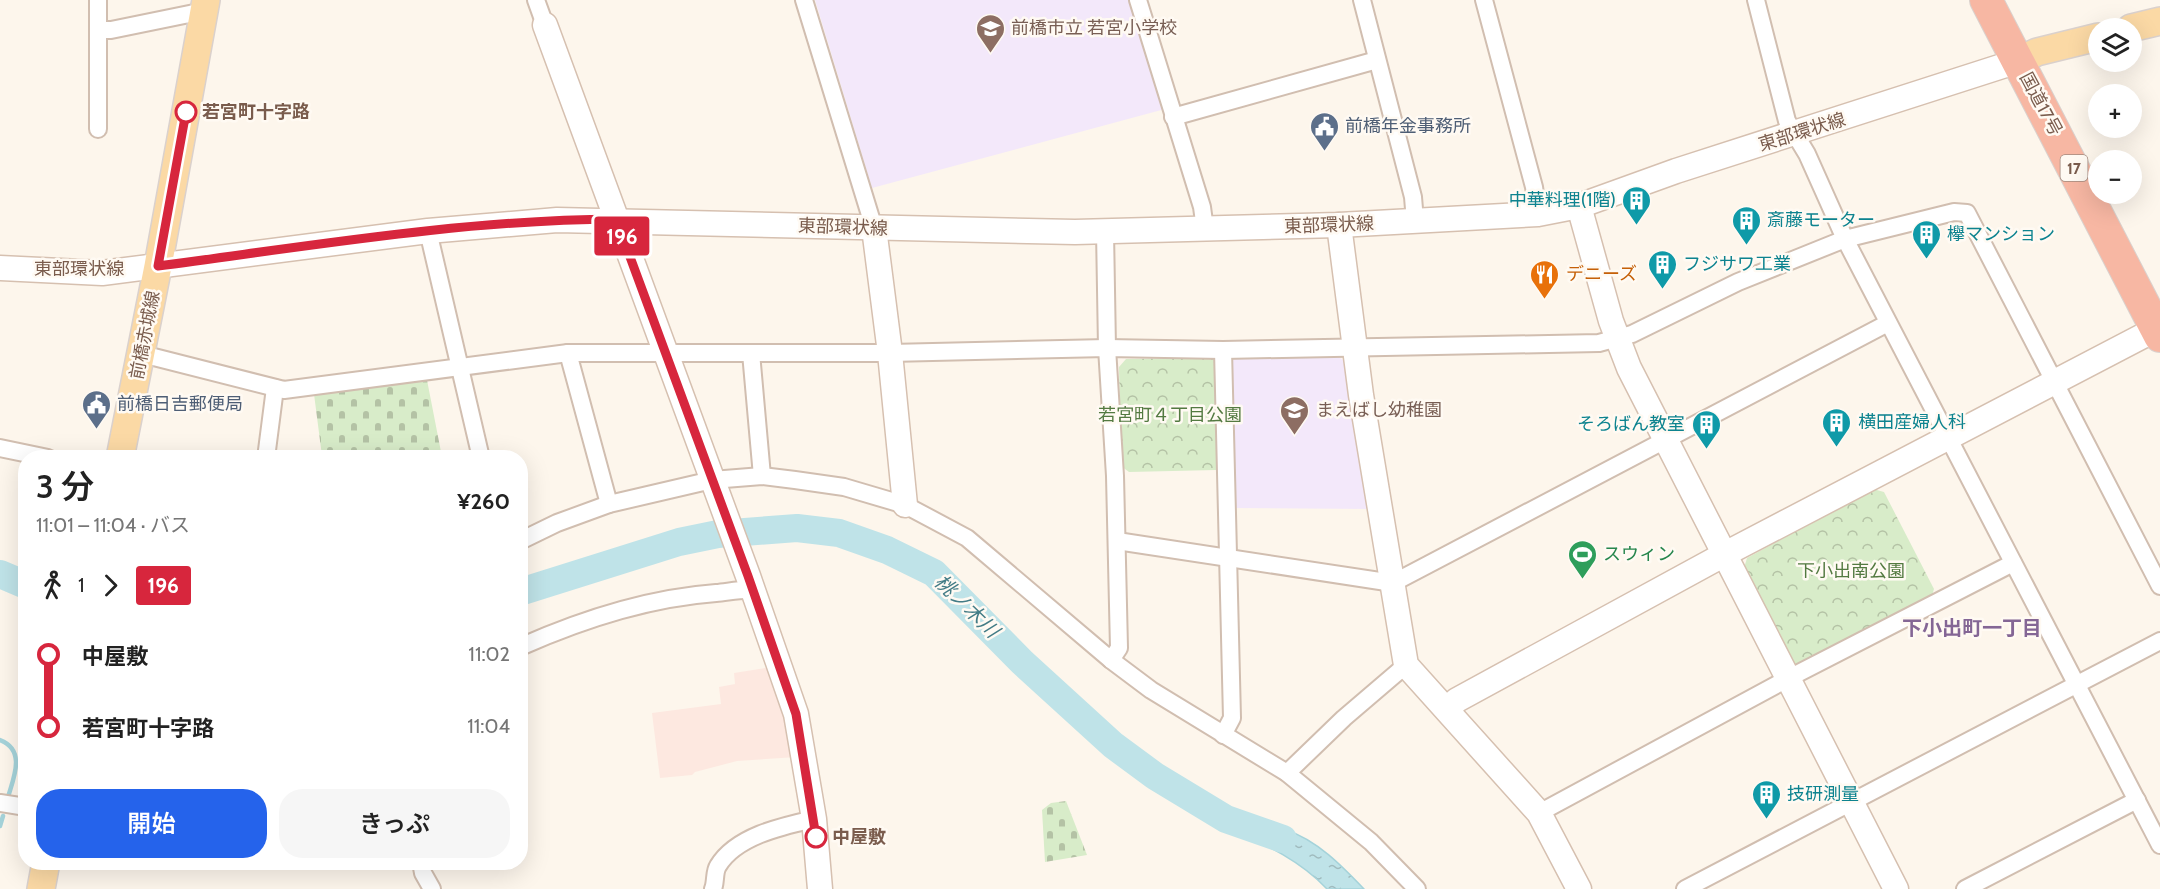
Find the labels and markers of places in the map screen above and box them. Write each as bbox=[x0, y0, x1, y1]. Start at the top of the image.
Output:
school or university icon: 前橋市立 若宮小学校 bbox=[974, 12, 1006, 54]
place label: 前橋市立 若宮小学校 bbox=[1011, 17, 1177, 39]
marker: 若宮町十字路 bbox=[175, 101, 197, 123]
place label: 若宮町十字路 bbox=[202, 101, 310, 123]
public building icon: 前橋年金事務所 bbox=[1308, 110, 1340, 152]
place label: 前橋年金事務所 bbox=[1345, 115, 1471, 137]
building icon: 中華料理(1階) bbox=[1621, 184, 1653, 226]
place label: 中華料理(1階) bbox=[1509, 189, 1616, 211]
building icon: 斎藤モーター bbox=[1730, 204, 1762, 246]
place label: 斎藤モーター bbox=[1767, 209, 1875, 231]
building icon: 欅マンション bbox=[1910, 218, 1942, 260]
place label: 欅マンション bbox=[1947, 223, 2055, 245]
building icon: フジサワ工業 bbox=[1646, 248, 1678, 290]
place label: フジサワ工業 bbox=[1683, 253, 1791, 275]
restaurant icon: デニーズ bbox=[1529, 258, 1561, 300]
place label: デニーズ bbox=[1566, 263, 1637, 285]
public building icon: 前橋日吉郵便局 bbox=[80, 388, 112, 430]
place label: 前橋日吉郵便局 bbox=[117, 393, 243, 415]
school or university icon: まえばし幼稚園 bbox=[1279, 394, 1311, 436]
place label: まえばし幼稚園 bbox=[1316, 399, 1442, 421]
building icon: 横田産婦人科 bbox=[1821, 406, 1853, 448]
building icon: そろばん教室 bbox=[1690, 408, 1722, 450]
place label: 横田産婦人科 bbox=[1858, 411, 1966, 433]
place label: そろばん教室 bbox=[1577, 413, 1685, 435]
sports icon: スウィン bbox=[1566, 538, 1598, 580]
place label: スウィン bbox=[1603, 543, 1675, 565]
building icon: 技研測量 bbox=[1750, 778, 1782, 820]
place label: 技研測量 bbox=[1787, 783, 1859, 805]
marker: 中屋敷 bbox=[805, 826, 827, 848]
place label: 中屋敷 bbox=[832, 826, 886, 848]

